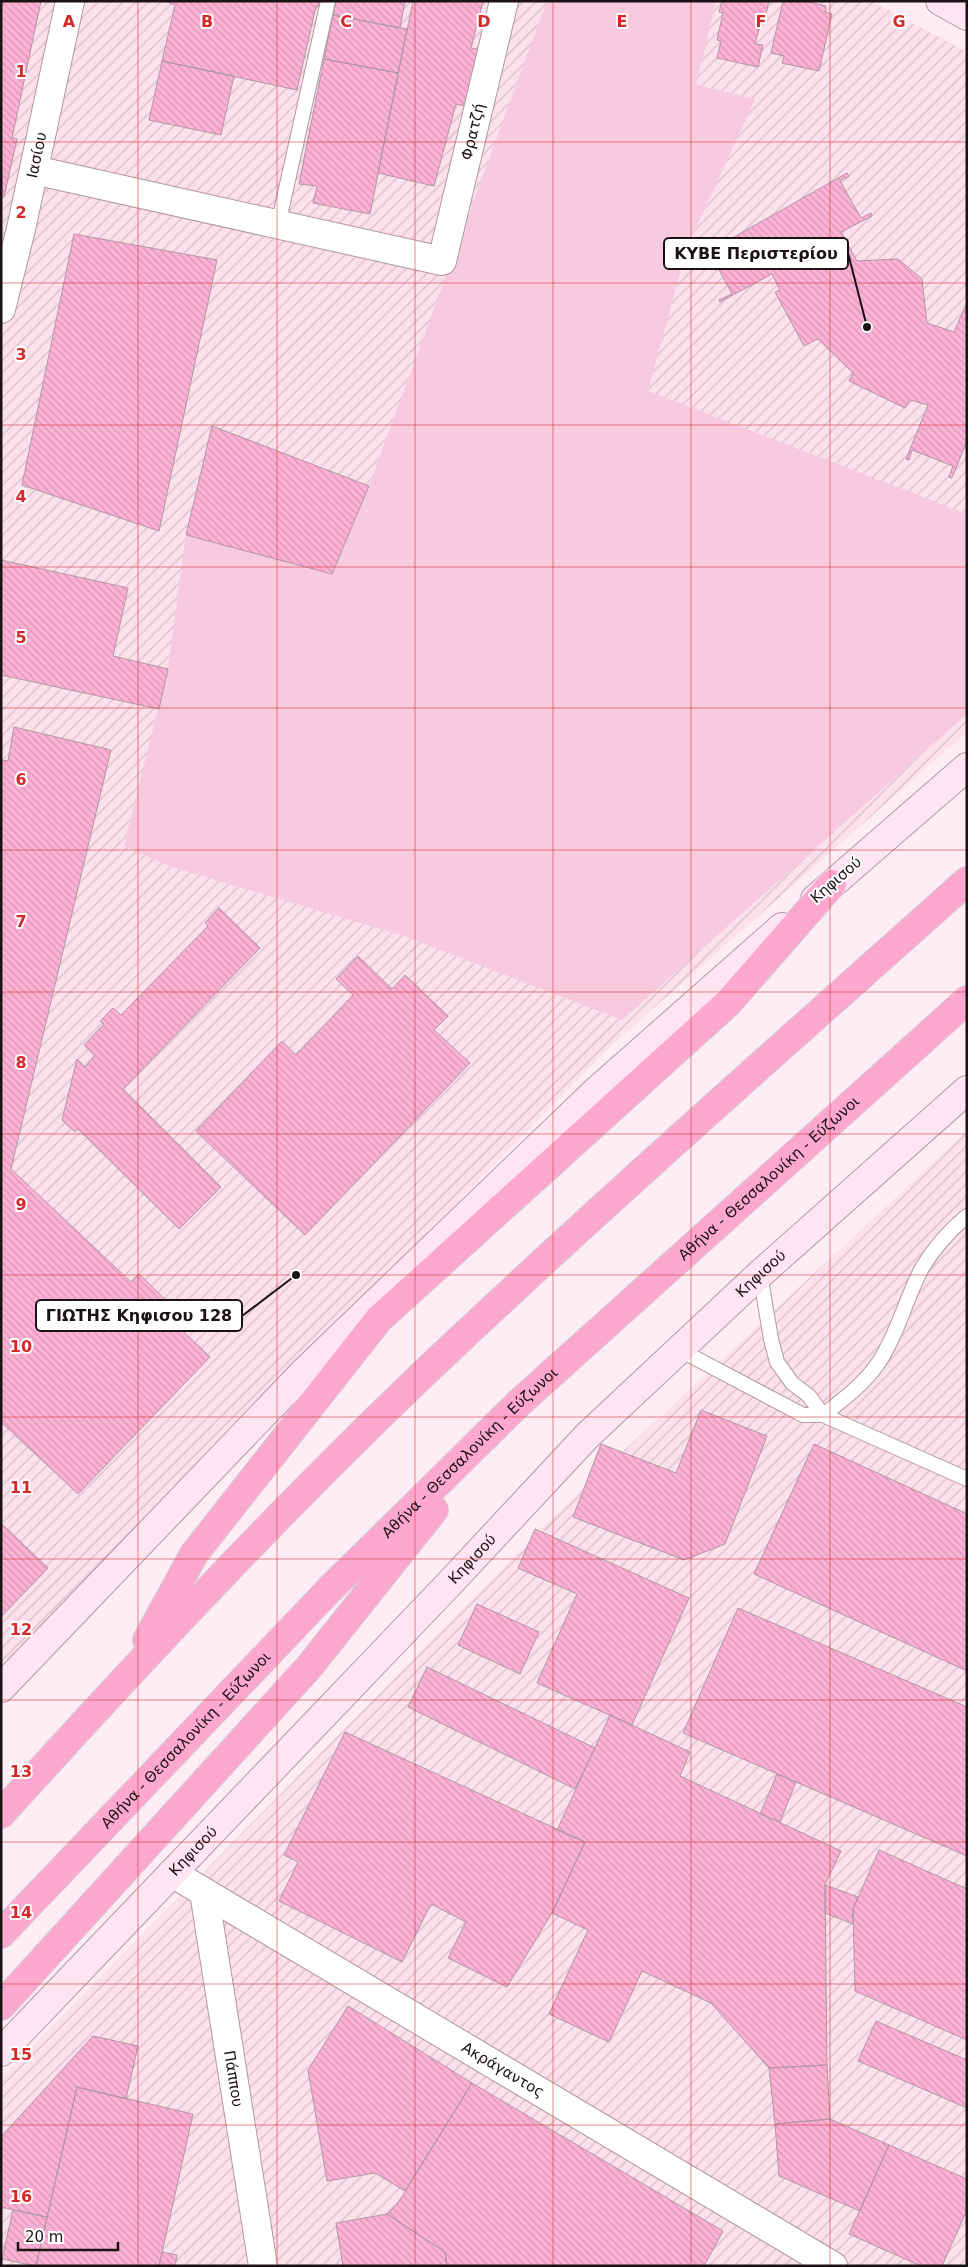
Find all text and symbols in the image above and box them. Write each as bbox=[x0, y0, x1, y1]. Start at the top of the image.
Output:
text: A bbox=[63, 12, 76, 31]
text: B bbox=[201, 12, 213, 31]
text: C bbox=[340, 12, 352, 31]
text: D bbox=[477, 12, 491, 31]
text: E bbox=[617, 12, 627, 31]
text: F bbox=[756, 12, 766, 31]
text: G bbox=[892, 12, 906, 31]
text: 1 bbox=[15, 62, 27, 81]
street label: Φρατζή bbox=[457, 101, 488, 162]
street label: Ιασίου bbox=[23, 130, 51, 180]
text: 2 bbox=[15, 203, 27, 222]
callout: ΚΥΒΕ Περιστερίου bbox=[664, 238, 848, 269]
text: ΚΥΒΕ Περιστερίου bbox=[674, 244, 838, 263]
text: 3 bbox=[15, 345, 27, 364]
text: 4 bbox=[15, 487, 27, 506]
text: 5 bbox=[15, 628, 27, 647]
text: 6 bbox=[15, 770, 27, 789]
street label: Κηφισού bbox=[807, 853, 865, 907]
text: 7 bbox=[15, 912, 27, 931]
text: 8 bbox=[15, 1053, 27, 1072]
street label: Αθήνα - Θεσσαλονίκη - Εύζωνοι bbox=[675, 1092, 863, 1264]
text: 9 bbox=[15, 1195, 27, 1214]
street label: Κηφισού bbox=[732, 1246, 790, 1301]
callout: ΓΙΩΤΗΣ Κηφισου 128 bbox=[36, 1300, 242, 1331]
text: ΓΙΩΤΗΣ Κηφισου 128 bbox=[46, 1306, 232, 1325]
text: 10 bbox=[10, 1337, 32, 1356]
street label: Αθήνα - Θεσσαλονίκη - Εύζωνοι bbox=[378, 1364, 561, 1542]
text: 11 bbox=[10, 1478, 32, 1497]
street label: Κηφισού bbox=[445, 1530, 500, 1588]
text: 12 bbox=[10, 1620, 32, 1639]
street label: Αθήνα - Θεσσαλονίκη - Εύζωνοι bbox=[97, 1648, 274, 1832]
text: 13 bbox=[10, 1762, 32, 1781]
street label: Κηφισού bbox=[165, 1823, 221, 1880]
text: 14 bbox=[10, 1903, 32, 1922]
street label: Ακράγαντος bbox=[458, 2038, 547, 2101]
text: 15 bbox=[10, 2045, 32, 2064]
street label: Πάππου bbox=[220, 2049, 247, 2108]
text: 16 bbox=[10, 2187, 32, 2206]
scale bar bbox=[18, 2220, 118, 2252]
text: 20 m bbox=[25, 2228, 63, 2246]

